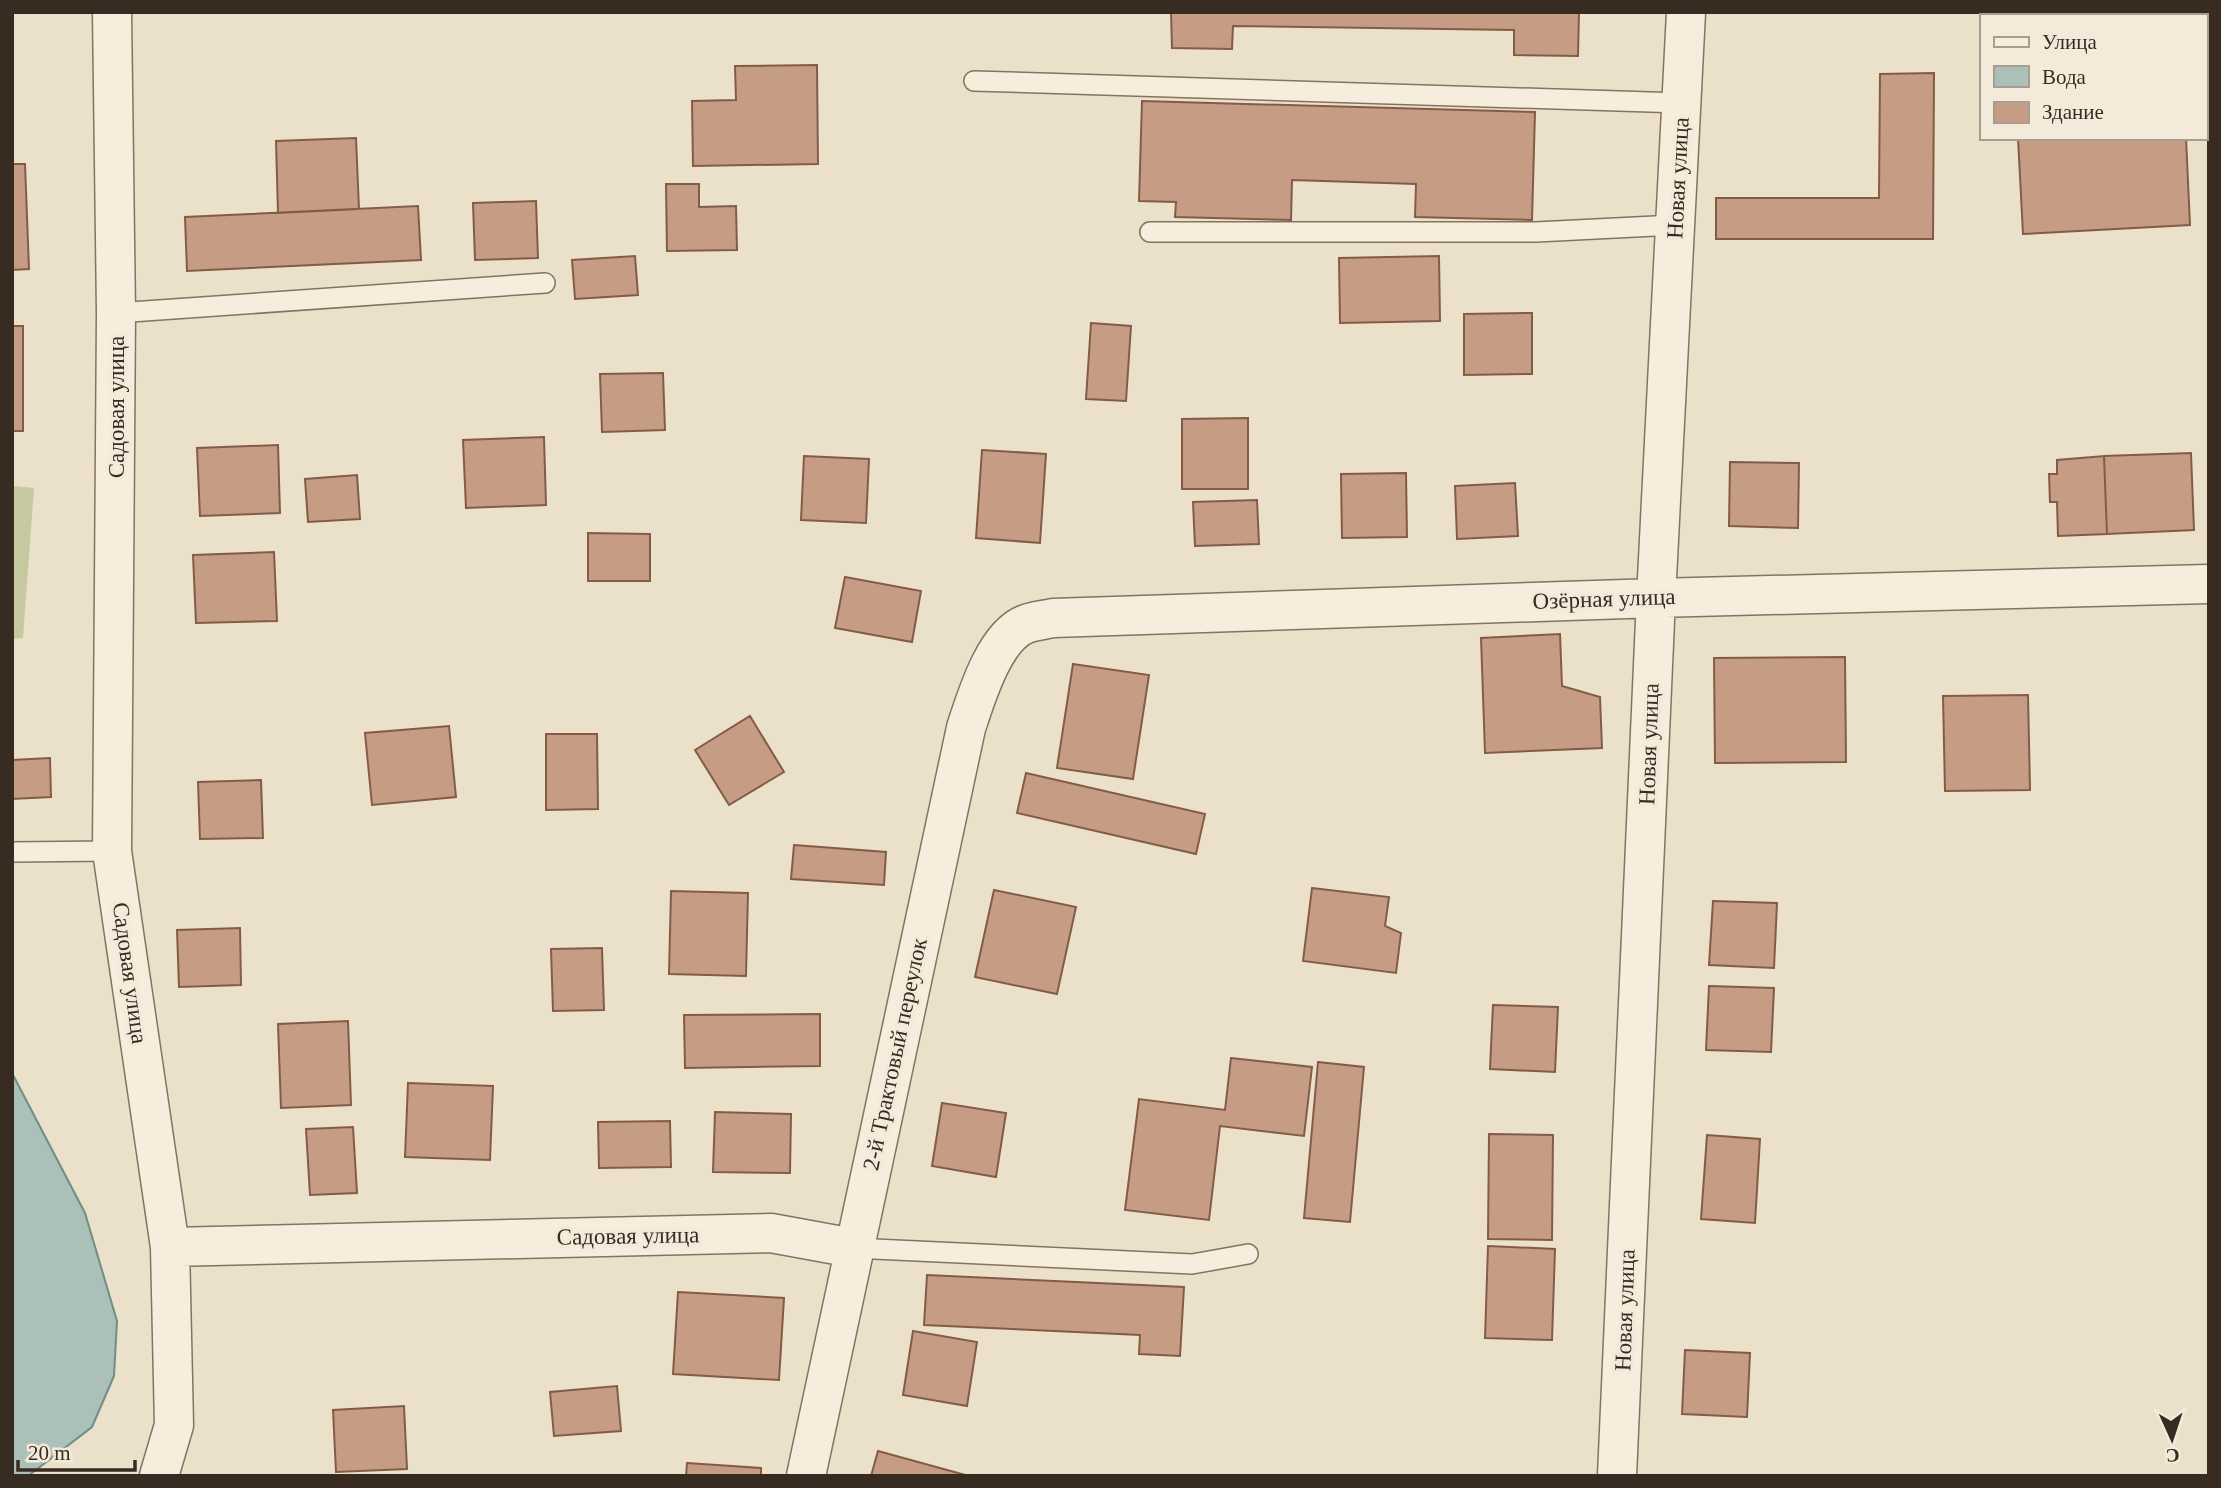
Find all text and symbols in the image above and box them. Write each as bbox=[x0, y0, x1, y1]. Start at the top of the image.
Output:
legend bbox=[1980, 14, 2207, 140]
text: Улица bbox=[2042, 30, 2097, 54]
text: Вода bbox=[2042, 65, 2087, 89]
text: Здание bbox=[2042, 100, 2104, 124]
street label: Новая улица bbox=[1662, 116, 1694, 240]
street label: Садовая улица bbox=[104, 336, 129, 478]
street label: Озёрная улица bbox=[1532, 584, 1676, 614]
street label: Новая улица bbox=[1634, 683, 1664, 805]
street label: Садовая улица bbox=[108, 901, 152, 1045]
street label: 2-й Трактовый переулок bbox=[858, 935, 932, 1172]
street label: Садовая улица bbox=[556, 1222, 700, 1250]
street label: Новая улица bbox=[1610, 1249, 1640, 1371]
north arrow bbox=[2137, 1404, 2207, 1474]
scale bar bbox=[18, 1428, 135, 1472]
text: 20 m bbox=[28, 1441, 71, 1465]
text: С bbox=[2165, 1445, 2180, 1466]

